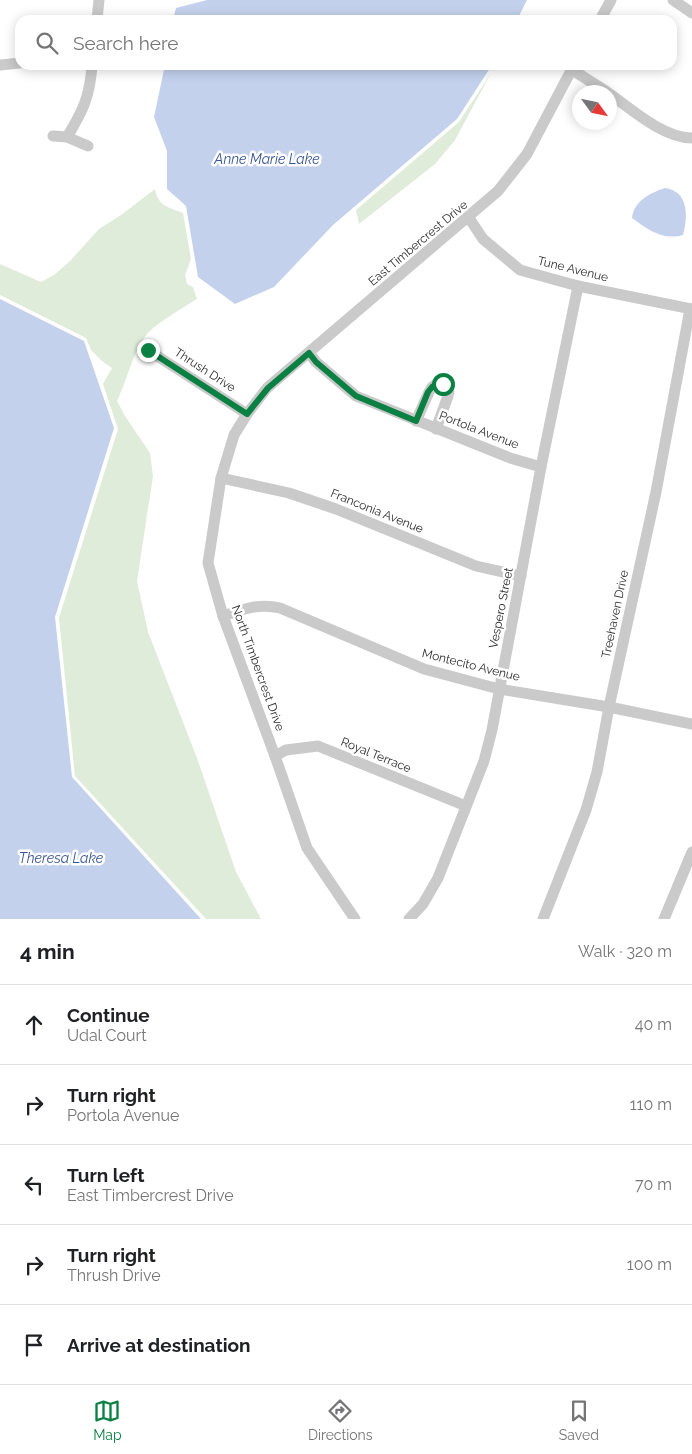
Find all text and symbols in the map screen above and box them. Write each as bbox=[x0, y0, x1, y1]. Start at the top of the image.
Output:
search box bbox=[15, 15, 677, 70]
icon: search bbox=[33, 29, 61, 57]
text: Search here bbox=[73, 32, 179, 54]
north arrow bbox=[572, 85, 617, 130]
water label: Anne Marie Lake bbox=[213, 151, 320, 167]
street label: East Timbercrest Drive bbox=[366, 197, 470, 289]
street label: Tune Avenue bbox=[536, 253, 610, 285]
route end bbox=[137, 339, 160, 362]
street label: Thrush Drive bbox=[172, 345, 238, 395]
route start bbox=[432, 373, 455, 396]
street label: Portola Avenue bbox=[437, 408, 521, 452]
street label: Franconia Avenue bbox=[329, 486, 425, 536]
street label: Vespero Street bbox=[486, 566, 516, 650]
street label: Treehaven Drive bbox=[599, 569, 631, 659]
street label: North Timbercrest Drive bbox=[229, 603, 287, 733]
street label: Montecito Avenue bbox=[421, 646, 521, 684]
street label: Royal Terrace bbox=[339, 735, 413, 775]
water label: Theresa Lake bbox=[19, 850, 104, 866]
text: 4 min bbox=[20, 939, 75, 964]
text: Walk · 320 m bbox=[578, 942, 672, 961]
text: Continue bbox=[67, 1004, 150, 1026]
icon: ahead bbox=[20, 1011, 48, 1039]
text: 40 m bbox=[635, 1015, 672, 1034]
text: Udal Court bbox=[67, 1026, 147, 1045]
text: Turn right bbox=[67, 1084, 156, 1106]
icon: right bbox=[20, 1091, 48, 1119]
text: 110 m bbox=[630, 1095, 672, 1114]
text: Portola Avenue bbox=[67, 1106, 179, 1125]
text: Turn left bbox=[67, 1164, 144, 1186]
icon: left bbox=[20, 1171, 48, 1199]
text: 70 m bbox=[635, 1175, 672, 1194]
text: East Timbercrest Drive bbox=[67, 1186, 234, 1205]
text: Turn right bbox=[67, 1244, 156, 1266]
icon: right bbox=[20, 1251, 48, 1279]
text: 100 m bbox=[627, 1255, 672, 1274]
text: Thrush Drive bbox=[67, 1266, 161, 1285]
icon: arrive bbox=[20, 1331, 48, 1359]
text: Arrive at destination bbox=[67, 1334, 251, 1356]
tab: Map bbox=[93, 1397, 122, 1443]
tab: Directions bbox=[308, 1397, 373, 1443]
tab: Saved bbox=[559, 1397, 599, 1443]

